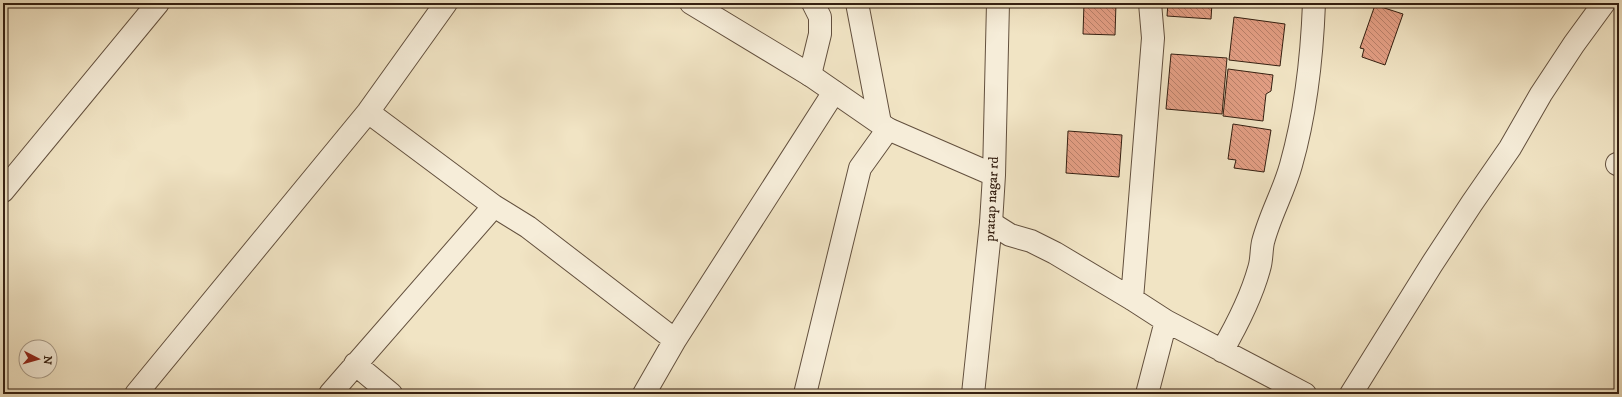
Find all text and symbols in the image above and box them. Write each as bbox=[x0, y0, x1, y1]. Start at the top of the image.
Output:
street label: pratap nagar rd bbox=[981, 156, 1003, 243]
north arrow bbox=[18, 339, 58, 379]
text: N bbox=[40, 355, 54, 365]

